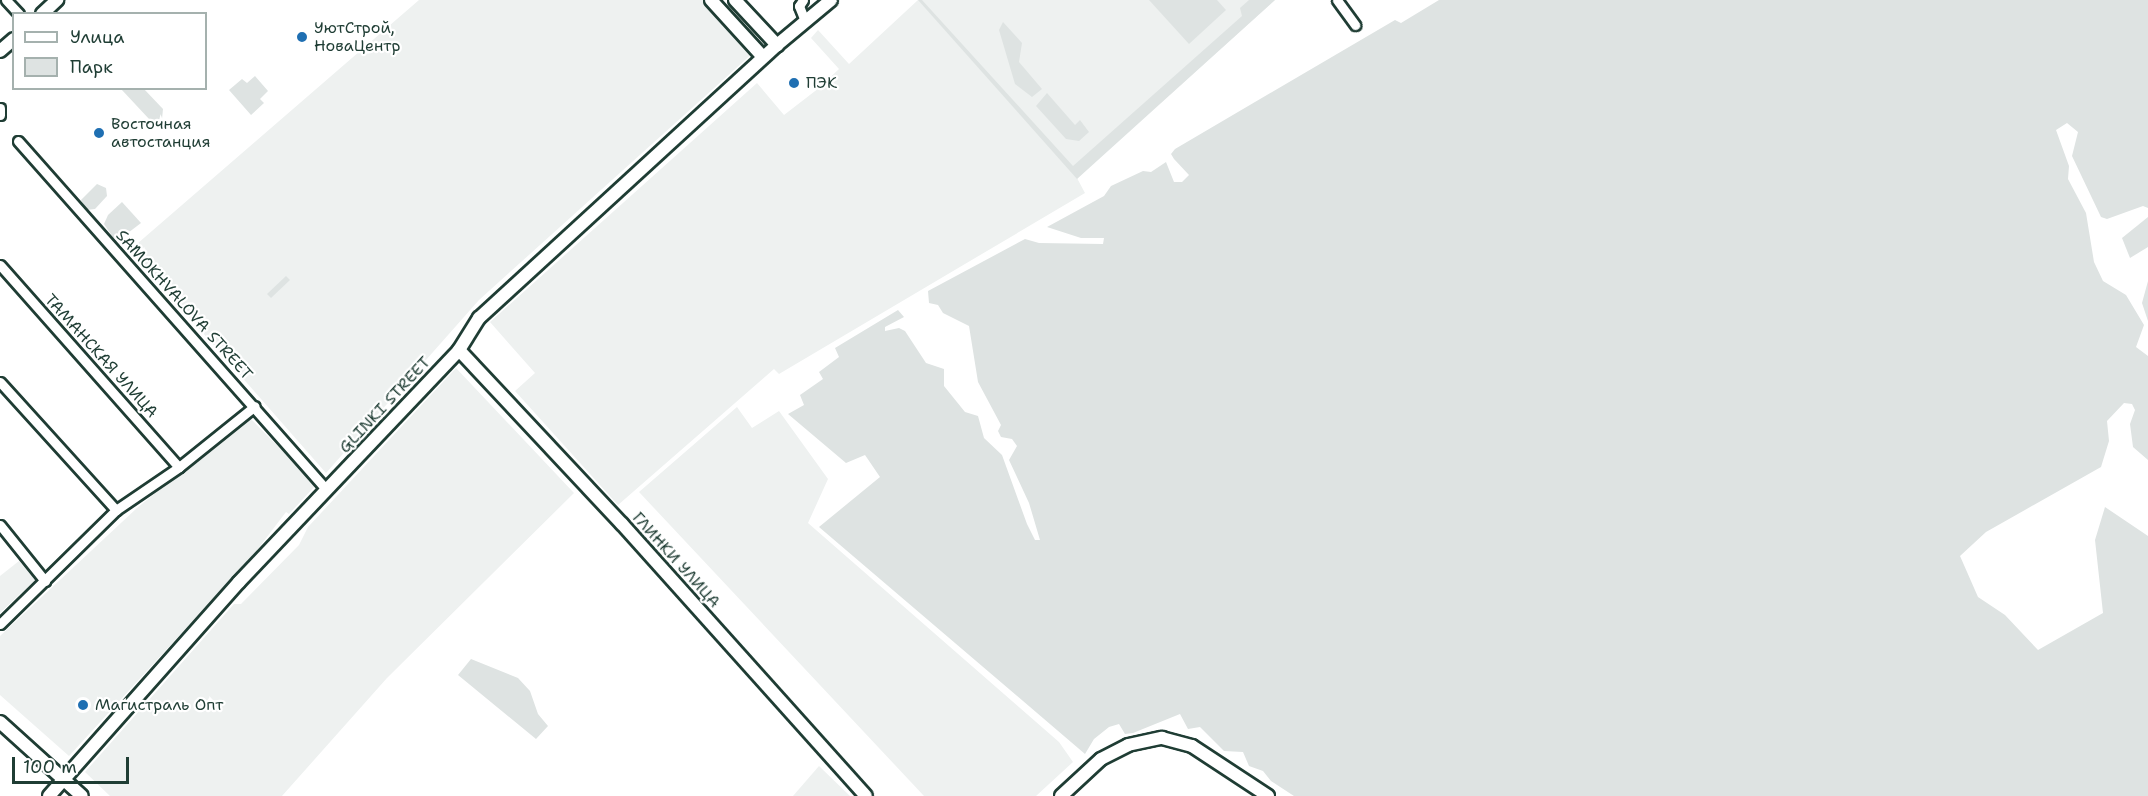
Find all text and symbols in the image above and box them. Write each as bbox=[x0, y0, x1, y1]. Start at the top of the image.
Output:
legend bbox=[12, 12, 207, 90]
place label: УютСтрой, НоваЦентр bbox=[314, 18, 400, 56]
text: Улица bbox=[70, 25, 124, 49]
marker: УютСтрой, НоваЦентр bbox=[295, 30, 309, 44]
text: Парк bbox=[70, 55, 113, 79]
place label: ПЭК bbox=[806, 73, 837, 93]
marker: ПЭК bbox=[787, 76, 801, 90]
place label: Восточная автостанция bbox=[111, 114, 210, 152]
marker: Восточная автостанция bbox=[92, 126, 106, 140]
street label: SAMOKHVALOVA STREET bbox=[112, 226, 256, 384]
street label: ТАМАНСКАЯ УЛИЦА bbox=[40, 290, 162, 422]
street label: GLINKI STREET bbox=[335, 353, 435, 457]
street label: ГЛИНКИ УЛИЦА bbox=[628, 508, 724, 612]
place label: Магистраль Опт bbox=[95, 695, 223, 715]
marker: Магистраль Опт bbox=[76, 698, 90, 712]
scale bar bbox=[15, 745, 132, 783]
text: 100 m bbox=[23, 755, 77, 779]

